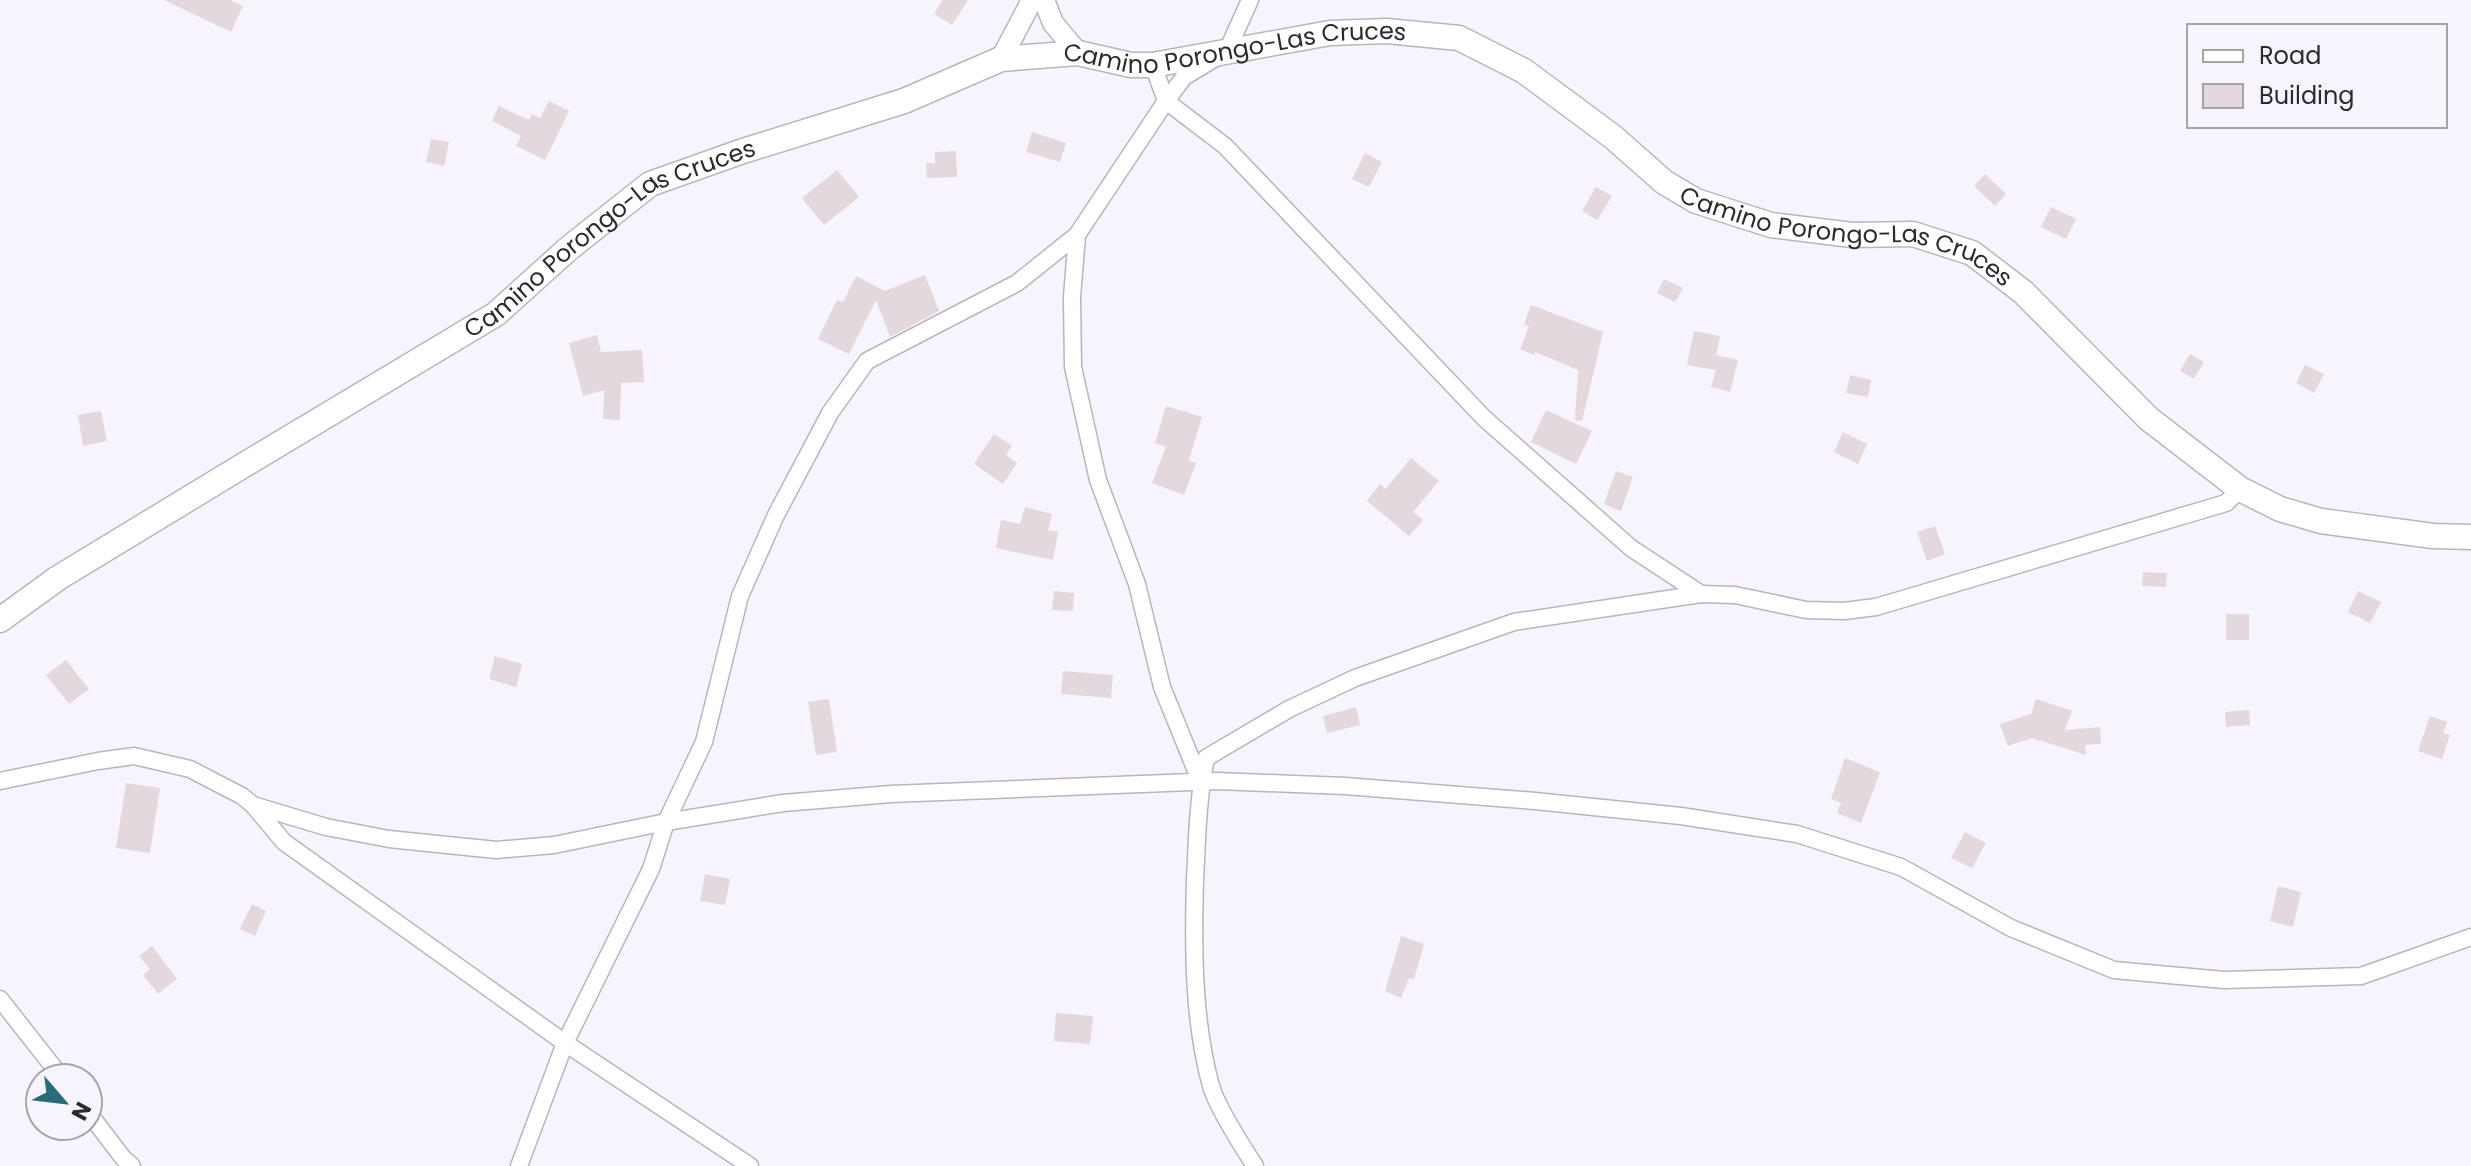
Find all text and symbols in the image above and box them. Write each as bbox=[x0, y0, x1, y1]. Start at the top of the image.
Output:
street label: Camino Porongo-Las Cruces bbox=[1062, 14, 1408, 81]
legend bbox=[2187, 24, 2447, 128]
text: Road bbox=[2259, 39, 2321, 72]
text: Building bbox=[2259, 79, 2355, 112]
street label: Camino Porongo-Las Cruces bbox=[458, 131, 759, 345]
street label: Camino Porongo-Las Cruces bbox=[1673, 178, 2019, 294]
north arrow bbox=[24, 1062, 104, 1142]
text: N bbox=[64, 1097, 99, 1126]

